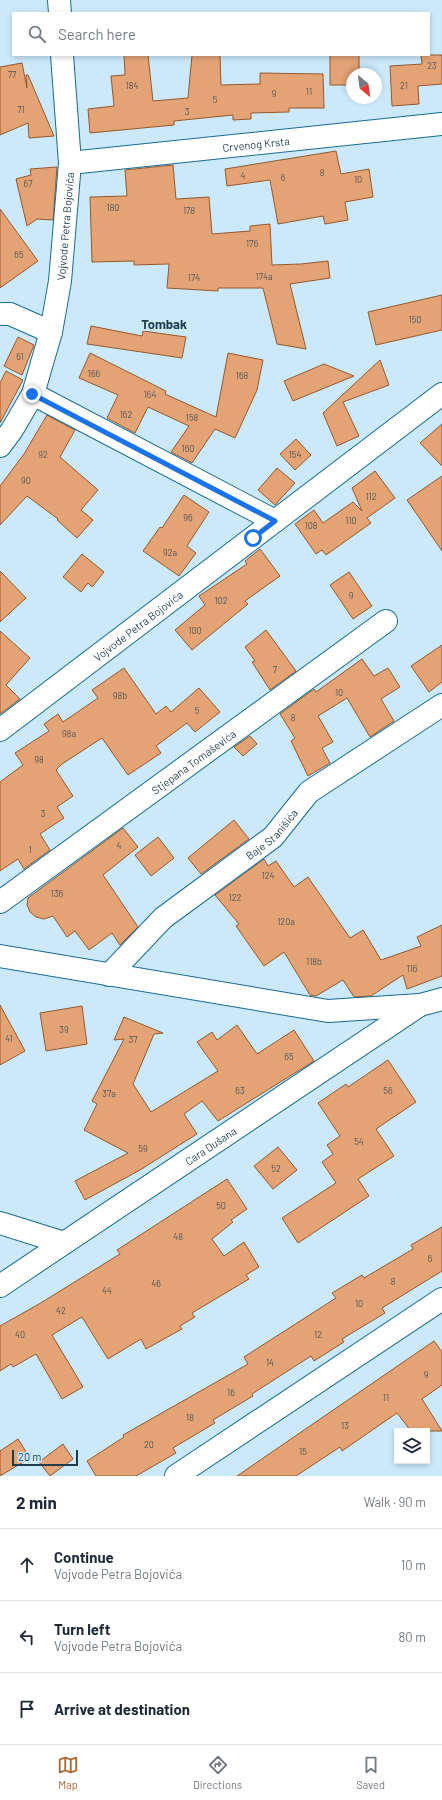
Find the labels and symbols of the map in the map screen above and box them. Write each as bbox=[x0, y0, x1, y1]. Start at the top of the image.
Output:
house number: 23 bbox=[427, 60, 437, 71]
north arrow bbox=[346, 68, 382, 104]
house number: 77 bbox=[8, 69, 17, 80]
house number: 184 bbox=[126, 80, 138, 91]
house number: 21 bbox=[400, 80, 408, 91]
house number: 11 bbox=[306, 86, 312, 97]
house number: 9 bbox=[272, 88, 277, 99]
house number: 5 bbox=[213, 94, 218, 105]
house number: 71 bbox=[17, 104, 25, 115]
house number: 3 bbox=[185, 106, 190, 117]
street label: Crvenog Krsta bbox=[222, 134, 290, 153]
house number: 8 bbox=[320, 167, 325, 178]
house number: 4 bbox=[241, 170, 246, 181]
street label: Vojvode Petra Bojovića bbox=[54, 172, 76, 281]
house number: 6 bbox=[281, 172, 286, 183]
house number: 10 bbox=[354, 174, 362, 185]
house number: 67 bbox=[24, 178, 33, 189]
house number: 180 bbox=[107, 202, 119, 213]
house number: 178 bbox=[183, 205, 195, 216]
house number: 176 bbox=[246, 238, 258, 249]
house number: 65 bbox=[14, 249, 24, 260]
house number: 174a bbox=[256, 271, 272, 282]
house number: 174 bbox=[188, 272, 200, 283]
house number: 150 bbox=[409, 314, 421, 325]
district label: Tombak bbox=[141, 316, 187, 332]
house number: 61 bbox=[16, 351, 24, 362]
house number: 166 bbox=[88, 368, 101, 379]
house number: 168 bbox=[236, 370, 249, 381]
route end bbox=[23, 385, 41, 403]
house number: 164 bbox=[144, 389, 156, 400]
house number: 162 bbox=[120, 409, 132, 420]
house number: 158 bbox=[186, 412, 199, 423]
house number: 160 bbox=[182, 443, 194, 454]
house number: 92 bbox=[38, 449, 48, 460]
house number: 154 bbox=[289, 449, 301, 460]
house number: 90 bbox=[21, 475, 31, 486]
house number: 112 bbox=[365, 491, 377, 502]
house number: 96 bbox=[183, 512, 193, 523]
house number: 110 bbox=[345, 515, 357, 526]
house number: 108 bbox=[305, 520, 318, 531]
route start bbox=[244, 529, 262, 547]
house number: 92a bbox=[163, 547, 177, 558]
street label: Vojvode Petra Bojovića bbox=[91, 587, 185, 663]
house number: 9 bbox=[349, 590, 354, 601]
house number: 102 bbox=[214, 595, 228, 606]
house number: 100 bbox=[188, 625, 202, 636]
house number: 7 bbox=[273, 664, 278, 675]
house number: 10 bbox=[335, 687, 343, 698]
house number: 98b bbox=[113, 690, 127, 701]
house number: 5 bbox=[195, 705, 200, 716]
house number: 8 bbox=[291, 712, 296, 723]
street label: Stjepana Tomaševića bbox=[148, 726, 238, 796]
house number: 98a bbox=[62, 728, 76, 739]
house number: 98 bbox=[34, 754, 44, 765]
street label: Baje Stanišića bbox=[243, 806, 300, 862]
house number: 3 bbox=[41, 808, 46, 819]
house number: 4 bbox=[117, 840, 122, 851]
house number: 1 bbox=[28, 844, 32, 855]
house number: 124 bbox=[262, 870, 275, 881]
house number: 136 bbox=[51, 888, 64, 899]
house number: 122 bbox=[229, 892, 242, 903]
house number: 120a bbox=[277, 916, 295, 927]
house number: 118b bbox=[306, 956, 322, 967]
house number: 116 bbox=[407, 963, 418, 974]
house number: 39 bbox=[59, 1024, 69, 1035]
house number: 41 bbox=[5, 1033, 13, 1044]
house number: 37 bbox=[129, 1034, 138, 1045]
house number: 65 bbox=[284, 1051, 294, 1062]
house number: 63 bbox=[235, 1085, 245, 1096]
house number: 56 bbox=[383, 1085, 393, 1096]
house number: 37a bbox=[102, 1088, 116, 1099]
street label: Cara Dušana bbox=[182, 1123, 238, 1167]
house number: 54 bbox=[354, 1136, 364, 1147]
house number: 59 bbox=[138, 1143, 148, 1154]
house number: 52 bbox=[271, 1163, 281, 1174]
house number: 50 bbox=[216, 1200, 226, 1211]
house number: 48 bbox=[173, 1231, 183, 1242]
house number: 6 bbox=[428, 1253, 433, 1264]
house number: 8 bbox=[391, 1276, 396, 1287]
house number: 46 bbox=[151, 1278, 161, 1289]
house number: 44 bbox=[102, 1285, 112, 1296]
house number: 10 bbox=[355, 1298, 363, 1309]
house number: 42 bbox=[56, 1305, 66, 1316]
house number: 40 bbox=[15, 1329, 25, 1340]
house number: 12 bbox=[314, 1329, 322, 1340]
house number: 14 bbox=[266, 1357, 274, 1368]
house number: 9 bbox=[424, 1369, 429, 1380]
house number: 16 bbox=[227, 1387, 235, 1398]
house number: 11 bbox=[383, 1392, 389, 1403]
house number: 18 bbox=[186, 1412, 194, 1423]
house number: 13 bbox=[341, 1420, 349, 1431]
house number: 20 bbox=[144, 1439, 154, 1450]
house number: 15 bbox=[299, 1446, 307, 1457]
scale bar bbox=[12, 1448, 78, 1467]

